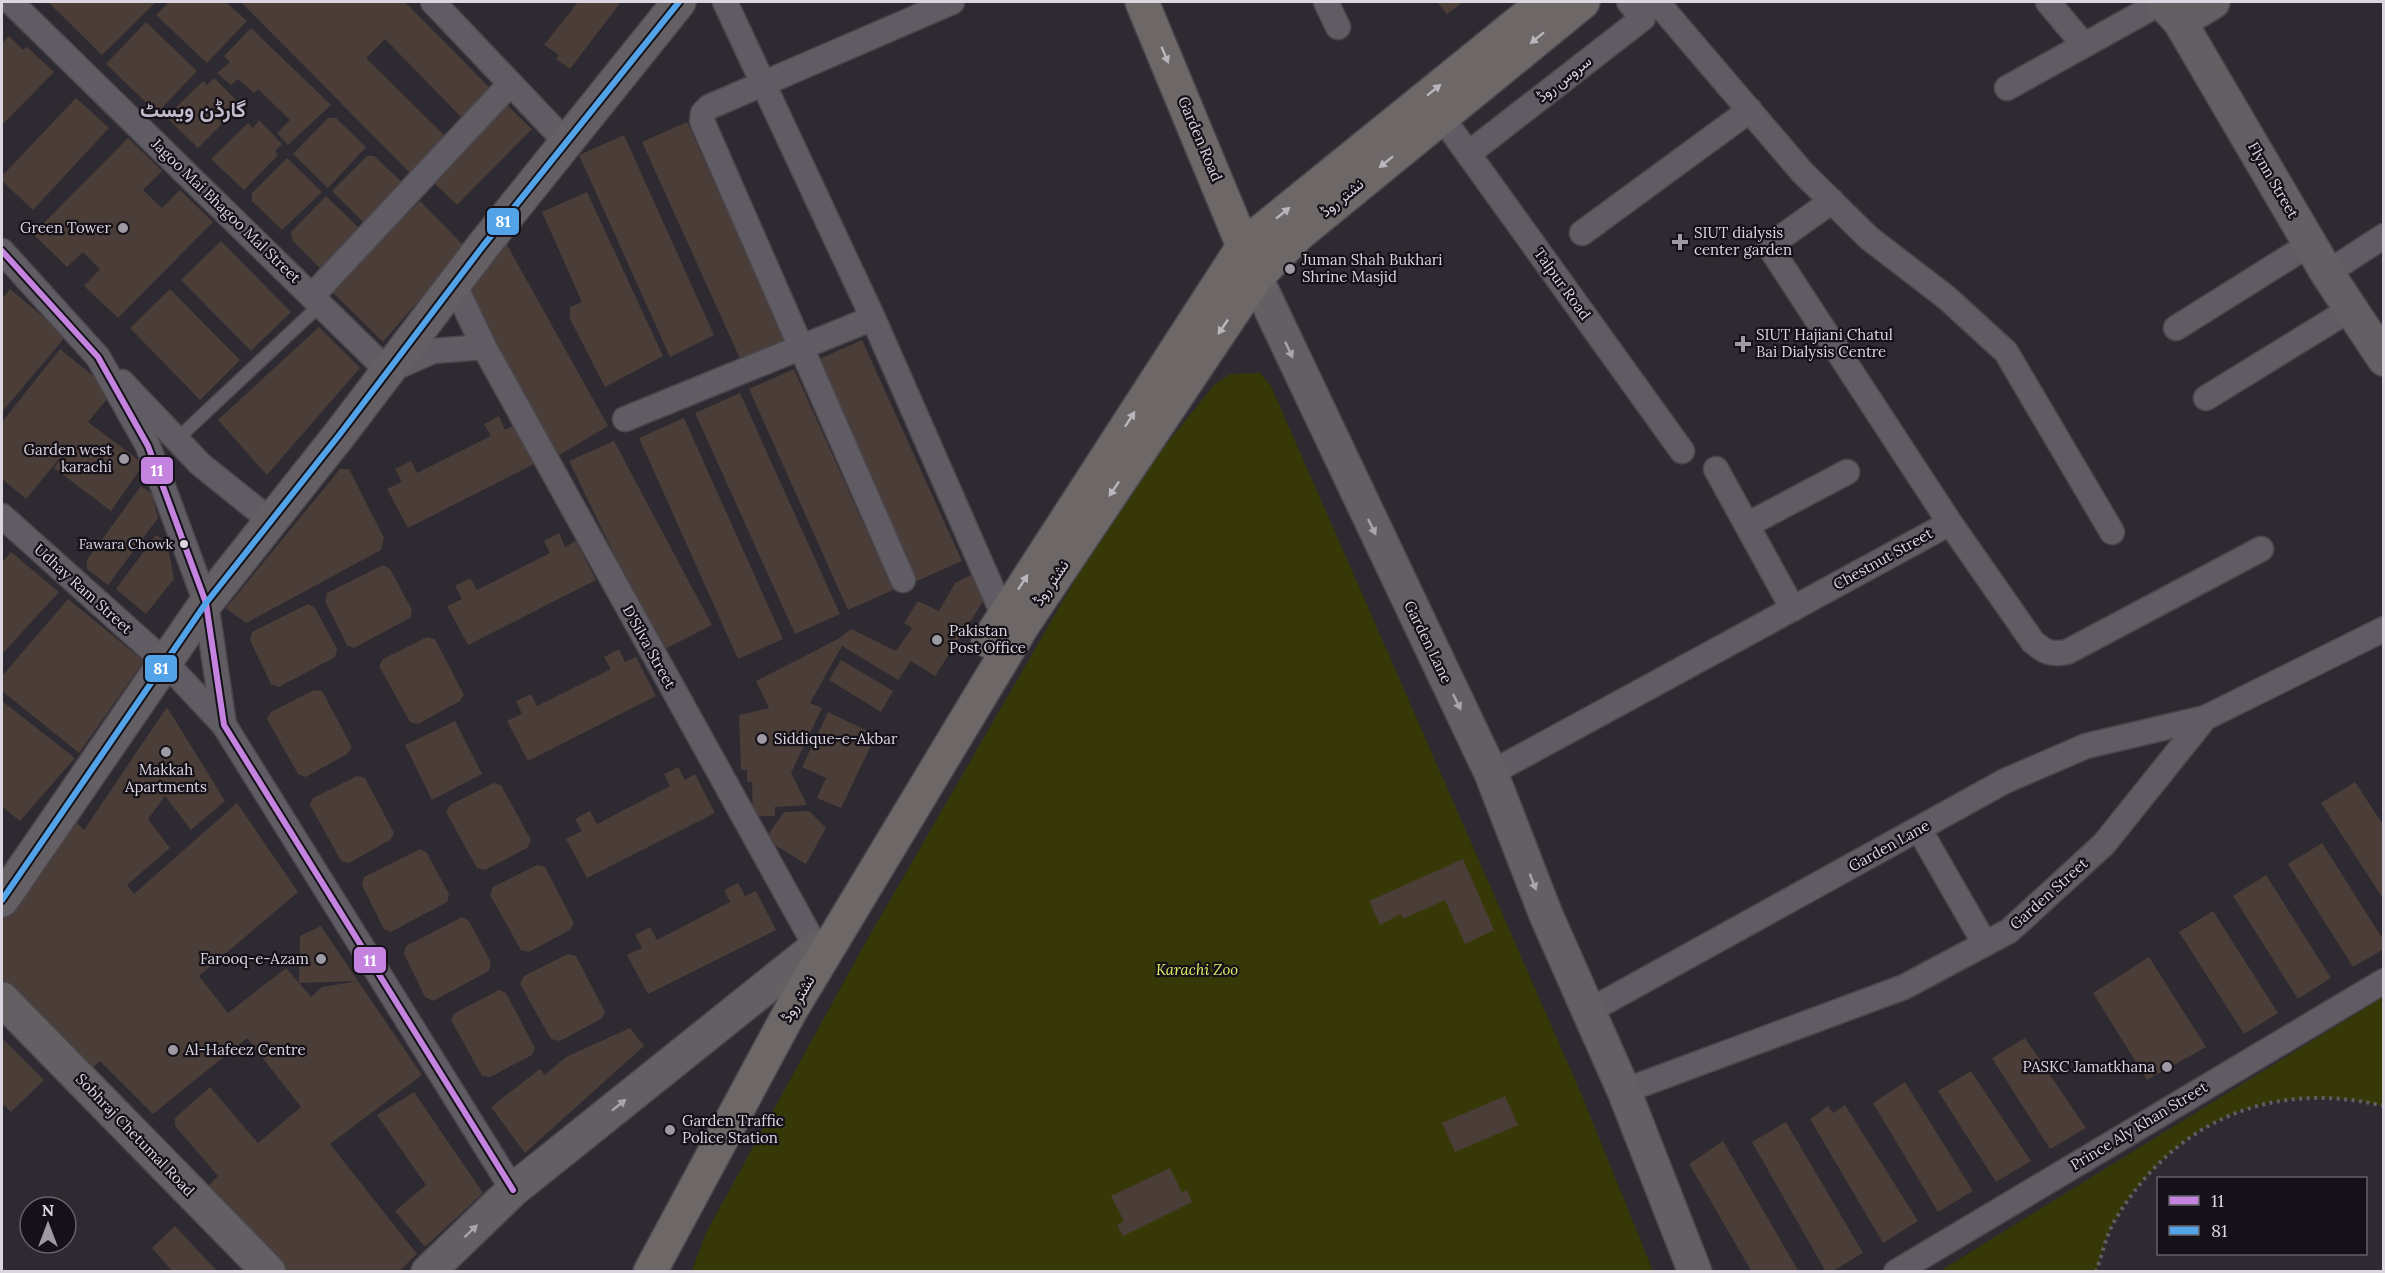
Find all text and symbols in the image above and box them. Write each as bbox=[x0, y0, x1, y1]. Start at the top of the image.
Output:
one-way arrow bbox=[1529, 31, 1545, 44]
one-way arrow bbox=[1160, 47, 1170, 65]
street label: سروس روڈ bbox=[1532, 51, 1596, 107]
one-way arrow bbox=[1426, 84, 1442, 97]
street label: Garden Road bbox=[1174, 93, 1227, 184]
district label: گارڈن ویسٹ bbox=[140, 96, 246, 123]
street label: Jagoo Mai Bhagoo Mal Street bbox=[147, 134, 305, 287]
street label: Flynn Street bbox=[2244, 138, 2303, 221]
one-way arrow bbox=[1379, 155, 1394, 167]
street label: نشتر روڈ bbox=[1316, 174, 1367, 221]
line badge: 81 bbox=[486, 207, 520, 236]
one-way arrow bbox=[1275, 207, 1291, 220]
text: 81 bbox=[495, 211, 511, 231]
place label: Green Tower bbox=[20, 218, 111, 237]
marker: Green Tower bbox=[116, 221, 130, 235]
place label: SIUT dialysis center garden bbox=[1694, 223, 1792, 259]
marker: SIUT dialysis center garden bbox=[1671, 233, 1689, 251]
street label: Talpur Road bbox=[1530, 244, 1595, 323]
place label: Juman Shah Bukhari Shrine Masjid bbox=[1301, 250, 1443, 286]
marker: Juman Shah Bukhari Shrine Masjid bbox=[1283, 262, 1297, 276]
one-way arrow bbox=[1217, 318, 1229, 334]
place label: SIUT Hajiani Chatul Bai Dialysis Centre bbox=[1756, 325, 1893, 361]
marker: SIUT Hajiani Chatul Bai Dialysis Centre bbox=[1734, 335, 1752, 353]
one-way arrow bbox=[1285, 342, 1294, 359]
one-way arrow bbox=[1125, 411, 1136, 427]
place label: Garden west karachi bbox=[24, 440, 112, 476]
marker: Garden west karachi bbox=[117, 452, 131, 466]
line badge: 11 bbox=[140, 456, 174, 485]
text: 11 bbox=[151, 460, 164, 480]
one-way arrow bbox=[1109, 480, 1120, 497]
one-way arrow bbox=[1368, 518, 1377, 535]
street label: Chestnut Street bbox=[1830, 523, 1936, 594]
place label: Fawara Chowk bbox=[79, 535, 173, 553]
marker: Fawara Chowk bbox=[178, 538, 190, 550]
street label: Udhay Ram Street bbox=[30, 540, 136, 638]
street label: نشتر روڈ bbox=[1028, 556, 1073, 609]
one-way arrow bbox=[1018, 574, 1029, 590]
street label: Garden Lane bbox=[1400, 597, 1457, 686]
street label: D'Silva Street bbox=[619, 602, 680, 692]
place label: Pakistan Post Office bbox=[949, 621, 1026, 657]
marker: Pakistan Post Office bbox=[930, 633, 944, 647]
line badge: 81 bbox=[144, 654, 178, 683]
text: 81 bbox=[153, 658, 169, 678]
one-way arrow bbox=[1452, 694, 1461, 711]
place label: Siddique-e-Akbar bbox=[774, 729, 898, 748]
marker: Siddique-e-Akbar bbox=[755, 732, 769, 746]
marker: Makkah Apartments bbox=[159, 745, 173, 759]
place label: Makkah Apartments bbox=[124, 760, 207, 796]
street label: Garden Lane bbox=[1845, 816, 1933, 876]
street label: Garden Street bbox=[2006, 854, 2092, 934]
one-way arrow bbox=[1529, 873, 1538, 891]
line badge: 11 bbox=[353, 946, 387, 974]
place label: Farooq-e-Azam bbox=[200, 949, 309, 968]
text: 11 bbox=[364, 950, 377, 970]
marker: Farooq-e-Azam bbox=[314, 952, 328, 966]
park label: Karachi Zoo bbox=[1156, 960, 1238, 979]
street label: نشتر روڈ bbox=[777, 972, 819, 1026]
place label: Al-Hafeez Centre bbox=[184, 1040, 306, 1059]
marker: Al-Hafeez Centre bbox=[166, 1043, 180, 1057]
place label: PASKC Jamatkhana bbox=[2023, 1057, 2155, 1076]
marker: PASKC Jamatkhana bbox=[2160, 1060, 2174, 1074]
street label: Sobhraj Chetumal Road bbox=[72, 1069, 199, 1200]
street label: Prince Aly Khan Street bbox=[2067, 1077, 2211, 1174]
one-way arrow bbox=[611, 1098, 627, 1111]
place label: Garden Traffic Police Station bbox=[682, 1111, 784, 1147]
marker: Garden Traffic Police Station bbox=[663, 1123, 677, 1137]
legend bbox=[2157, 1177, 2367, 1255]
text: 11 bbox=[2211, 1189, 2224, 1212]
north arrow bbox=[18, 1195, 78, 1255]
text: N bbox=[42, 1200, 54, 1220]
text: 81 bbox=[2211, 1219, 2228, 1242]
one-way arrow bbox=[463, 1224, 478, 1238]

